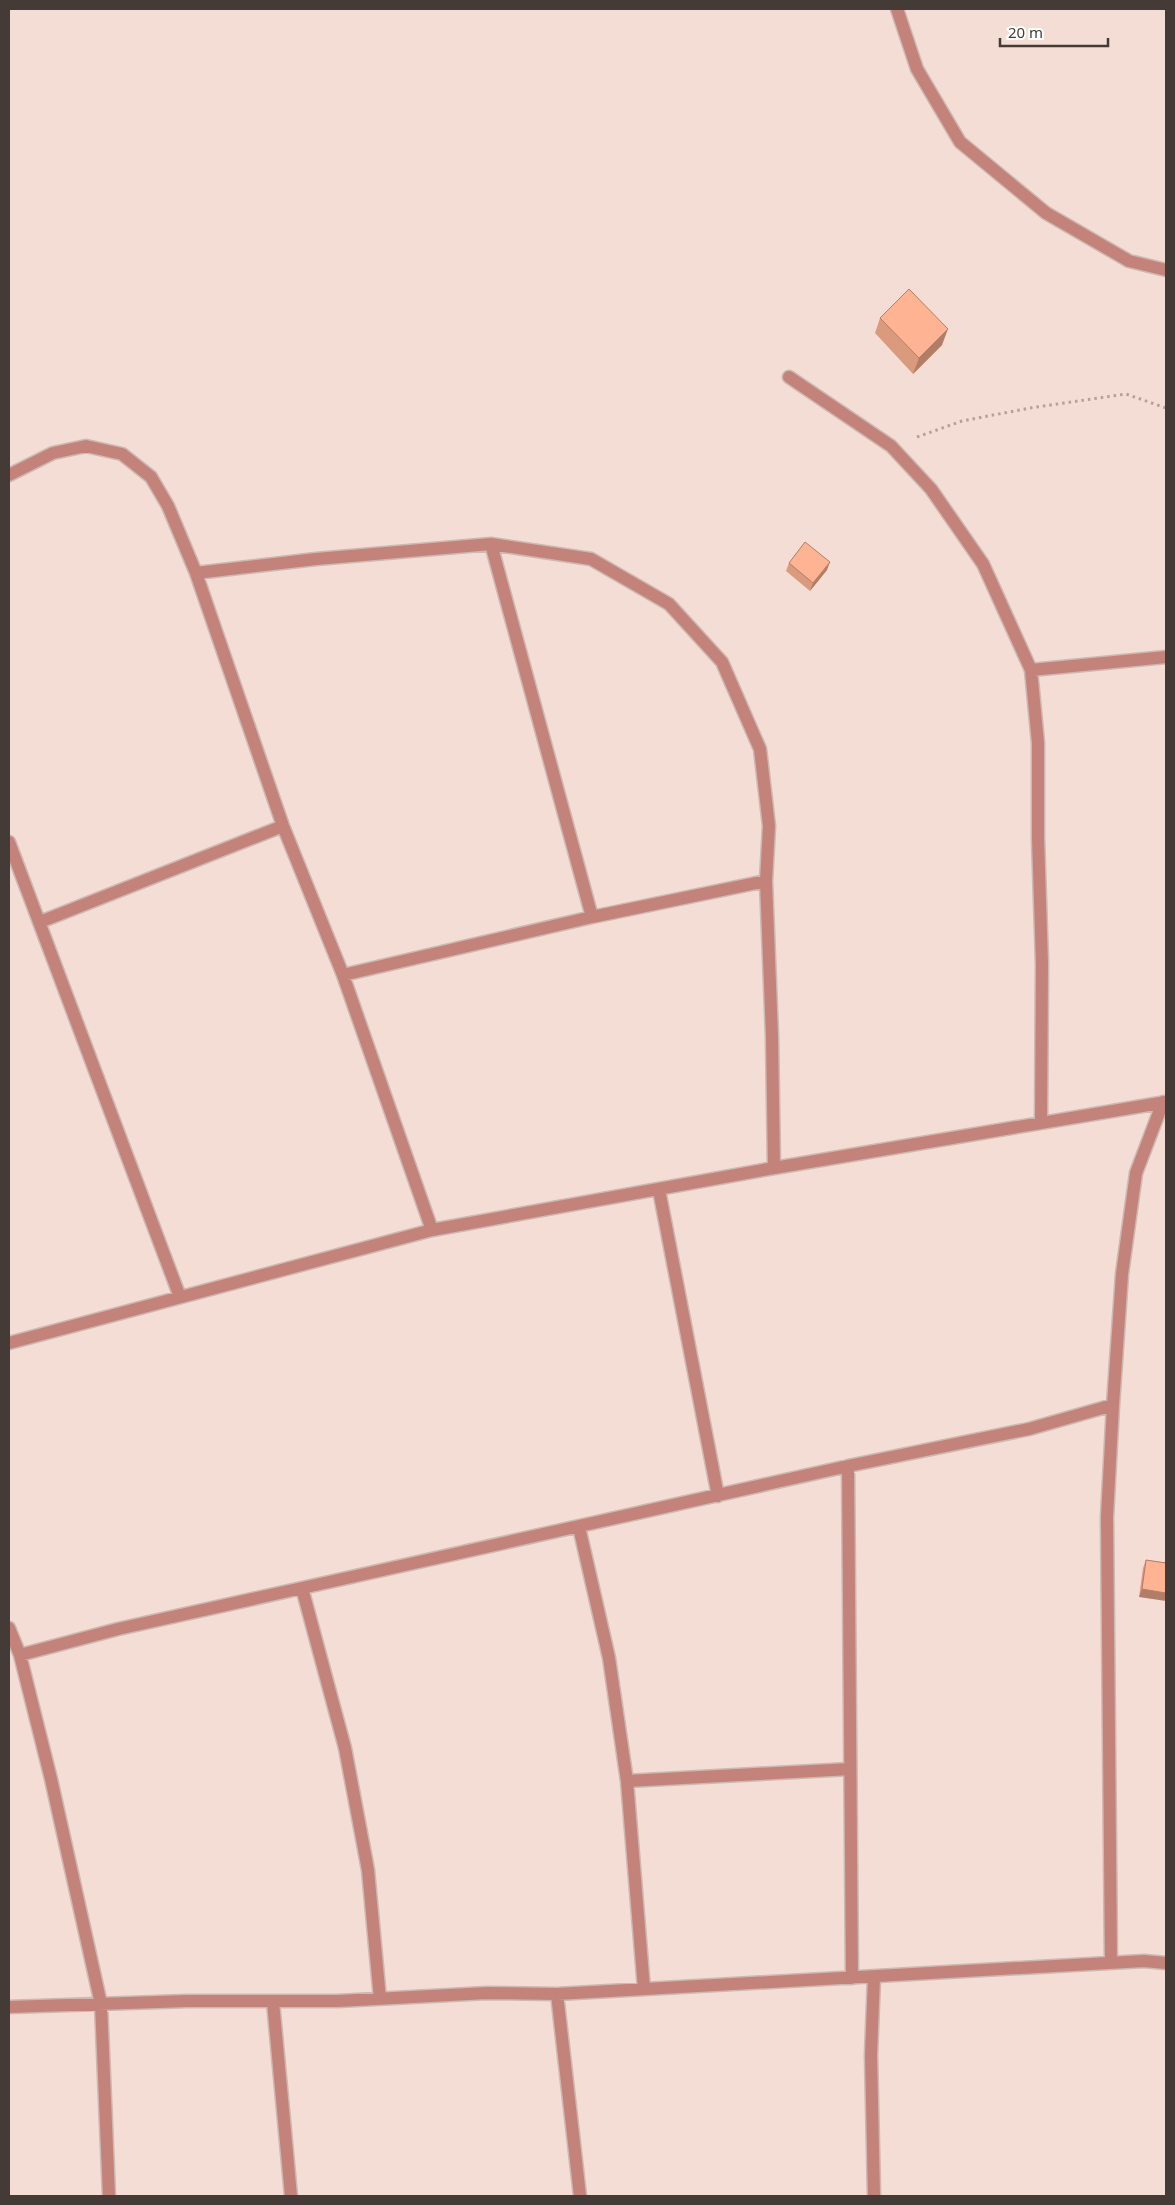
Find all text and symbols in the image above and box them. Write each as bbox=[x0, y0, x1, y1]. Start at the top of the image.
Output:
scale bar bbox=[1000, 15, 1108, 47]
text: 20 m bbox=[1008, 22, 1043, 42]

